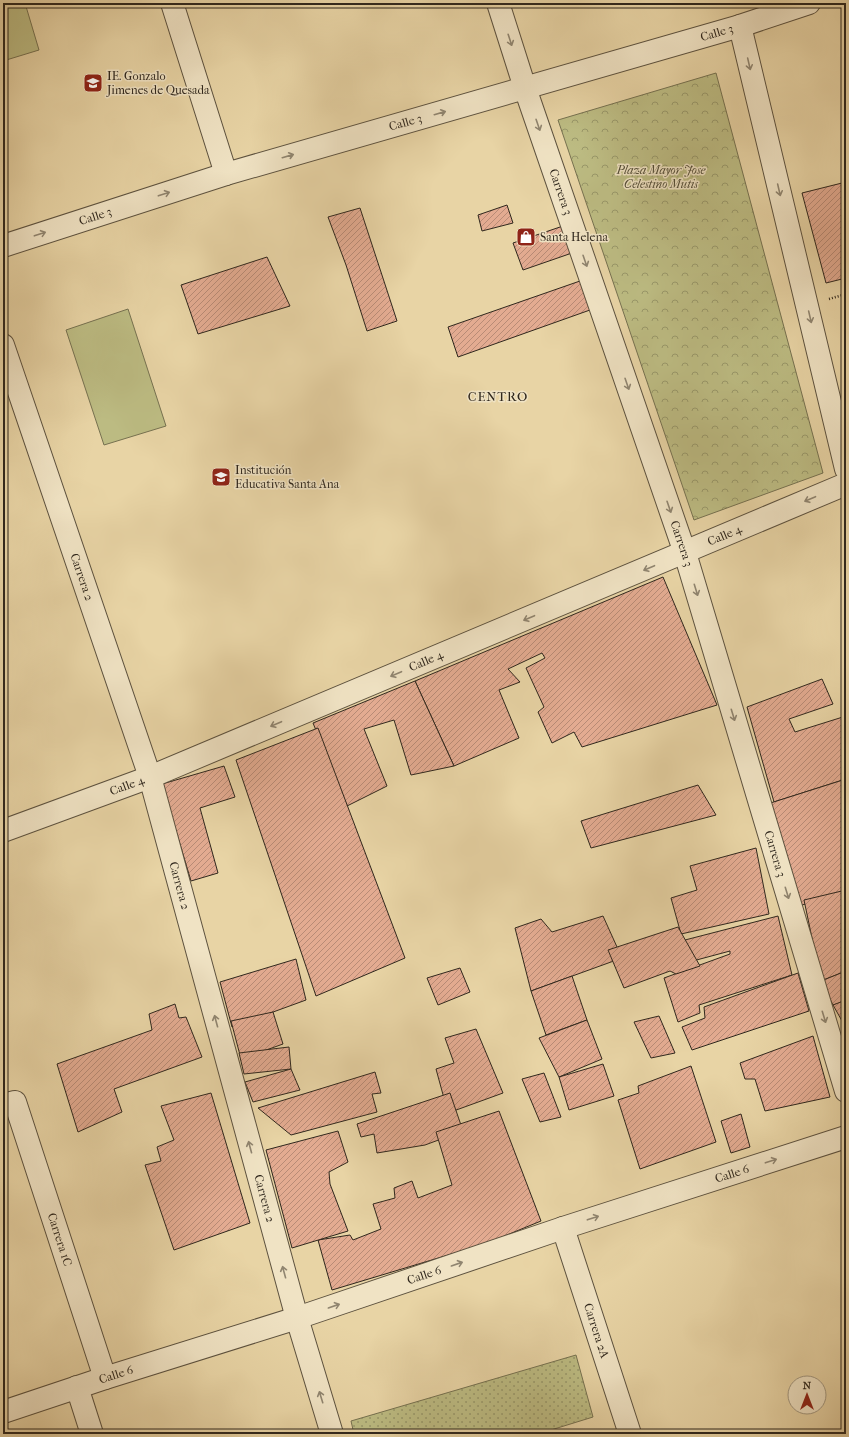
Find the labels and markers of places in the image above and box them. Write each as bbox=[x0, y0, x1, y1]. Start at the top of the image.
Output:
place label: IE. Gonzalo Jimenes de Quesada bbox=[106, 69, 210, 97]
school or university icon: IE. Gonzalo Jimenes de Quesada bbox=[82, 72, 104, 94]
shop icon: Santa Helena bbox=[515, 226, 537, 248]
place label: Santa Helena bbox=[540, 230, 608, 244]
place label: Institución Educativa Santa Ana bbox=[235, 463, 340, 491]
school or university icon: Institución Educativa Santa Ana bbox=[210, 466, 232, 488]

